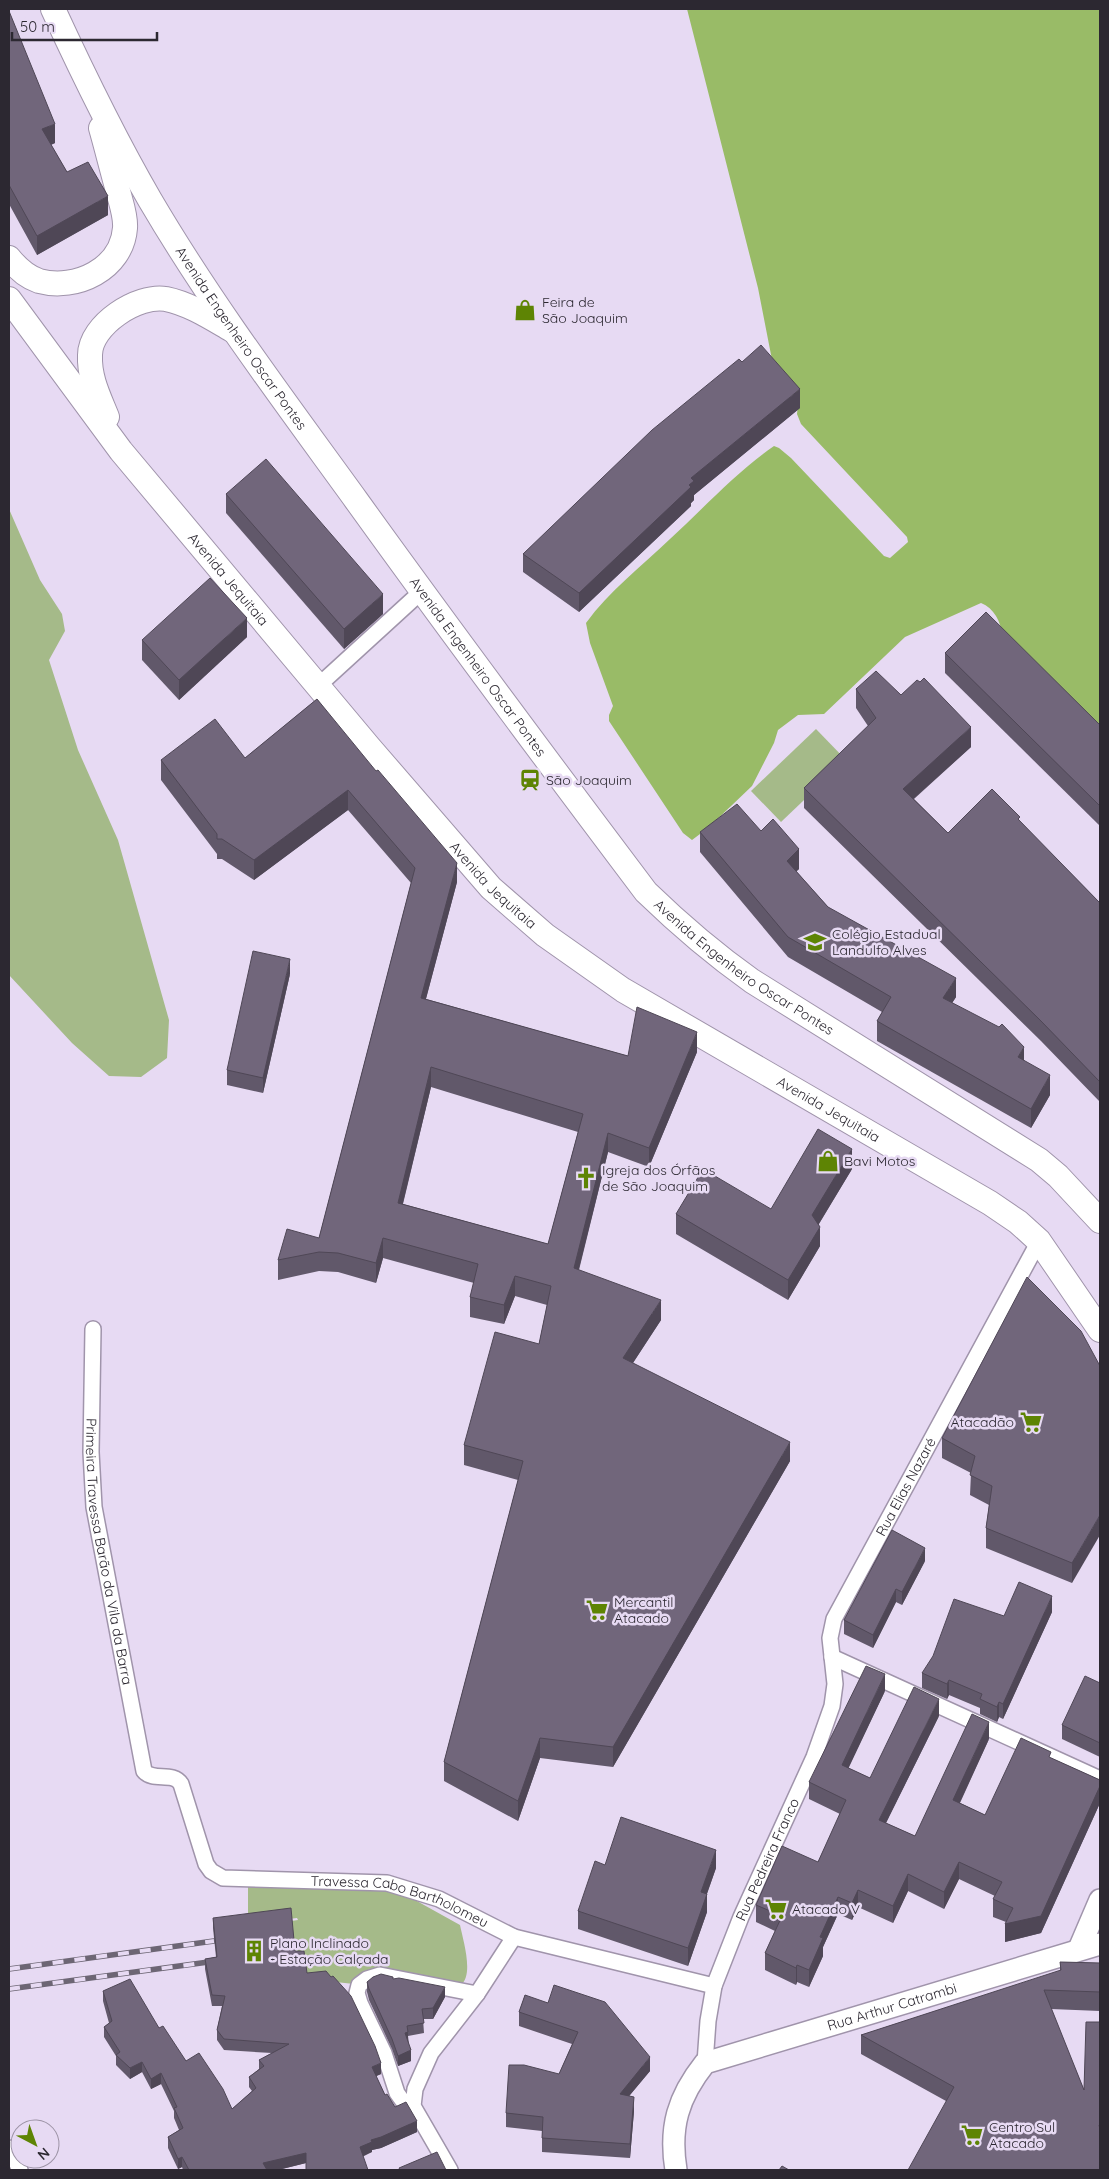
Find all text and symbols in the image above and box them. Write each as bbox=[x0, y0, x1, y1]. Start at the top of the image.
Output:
scale bar bbox=[12, 10, 158, 42]
text: 50 m bbox=[20, 17, 55, 36]
street label: Avenida Engenheiro Oscar Pontes bbox=[172, 243, 311, 433]
place label: Feira de São Joaquim bbox=[542, 293, 628, 327]
shop icon: Feira de São Joaquim bbox=[512, 297, 538, 323]
street label: Avenida Jequitaia bbox=[184, 529, 273, 629]
street label: Avenida Engenheiro Oscar Pontes bbox=[406, 573, 550, 760]
station icon: São Joaquim bbox=[517, 767, 543, 793]
place label: São Joaquim bbox=[546, 771, 632, 789]
street label: Avenida Jequitaia bbox=[446, 838, 540, 933]
street label: Avenida Engenheiro Oscar Pontes bbox=[650, 896, 837, 1039]
place label: Colégio Estadual Landulfo Alves bbox=[832, 925, 941, 959]
school or university icon: Colégio Estadual Landulfo Alves bbox=[802, 929, 828, 955]
street label: Avenida Jequitaia bbox=[774, 1072, 883, 1146]
shop icon: Bavi Motos bbox=[815, 1148, 841, 1174]
place label: Bavi Motos bbox=[844, 1152, 915, 1170]
place label: Igreja dos Órfãos de São Joaquim bbox=[602, 1161, 715, 1195]
church icon: Igreja dos Órfãos de São Joaquim bbox=[573, 1165, 599, 1191]
supermarket icon: Atacadão bbox=[1018, 1409, 1044, 1435]
place label: Atacadão bbox=[951, 1413, 1014, 1431]
street label: Primeira Travessa Barão da Vila da Barra bbox=[82, 1418, 136, 1686]
street label: Rua Elias Nazaré bbox=[872, 1434, 940, 1539]
place label: Mercantil Atacado bbox=[614, 1593, 673, 1627]
supermarket icon: Mercantil Atacado bbox=[584, 1597, 610, 1623]
street label: Rua Pedreira Franco bbox=[731, 1795, 803, 1924]
street label: Travessa Cabo Bartholomeu bbox=[310, 1872, 491, 1931]
supermarket icon: Atacado V bbox=[763, 1896, 789, 1922]
place label: Atacado V bbox=[792, 1900, 860, 1918]
place label: Plano Inclinado - Estação Calçada bbox=[270, 1934, 389, 1968]
building icon: Plano Inclinado - Estação Calçada bbox=[241, 1938, 267, 1964]
street label: Rua Arthur Catrambi bbox=[825, 1979, 959, 2035]
place label: Centro Sul Atacado bbox=[989, 2118, 1055, 2152]
north arrow bbox=[10, 2119, 60, 2169]
supermarket icon: Centro Sul Atacado bbox=[959, 2122, 985, 2148]
text: N bbox=[34, 2144, 53, 2164]

